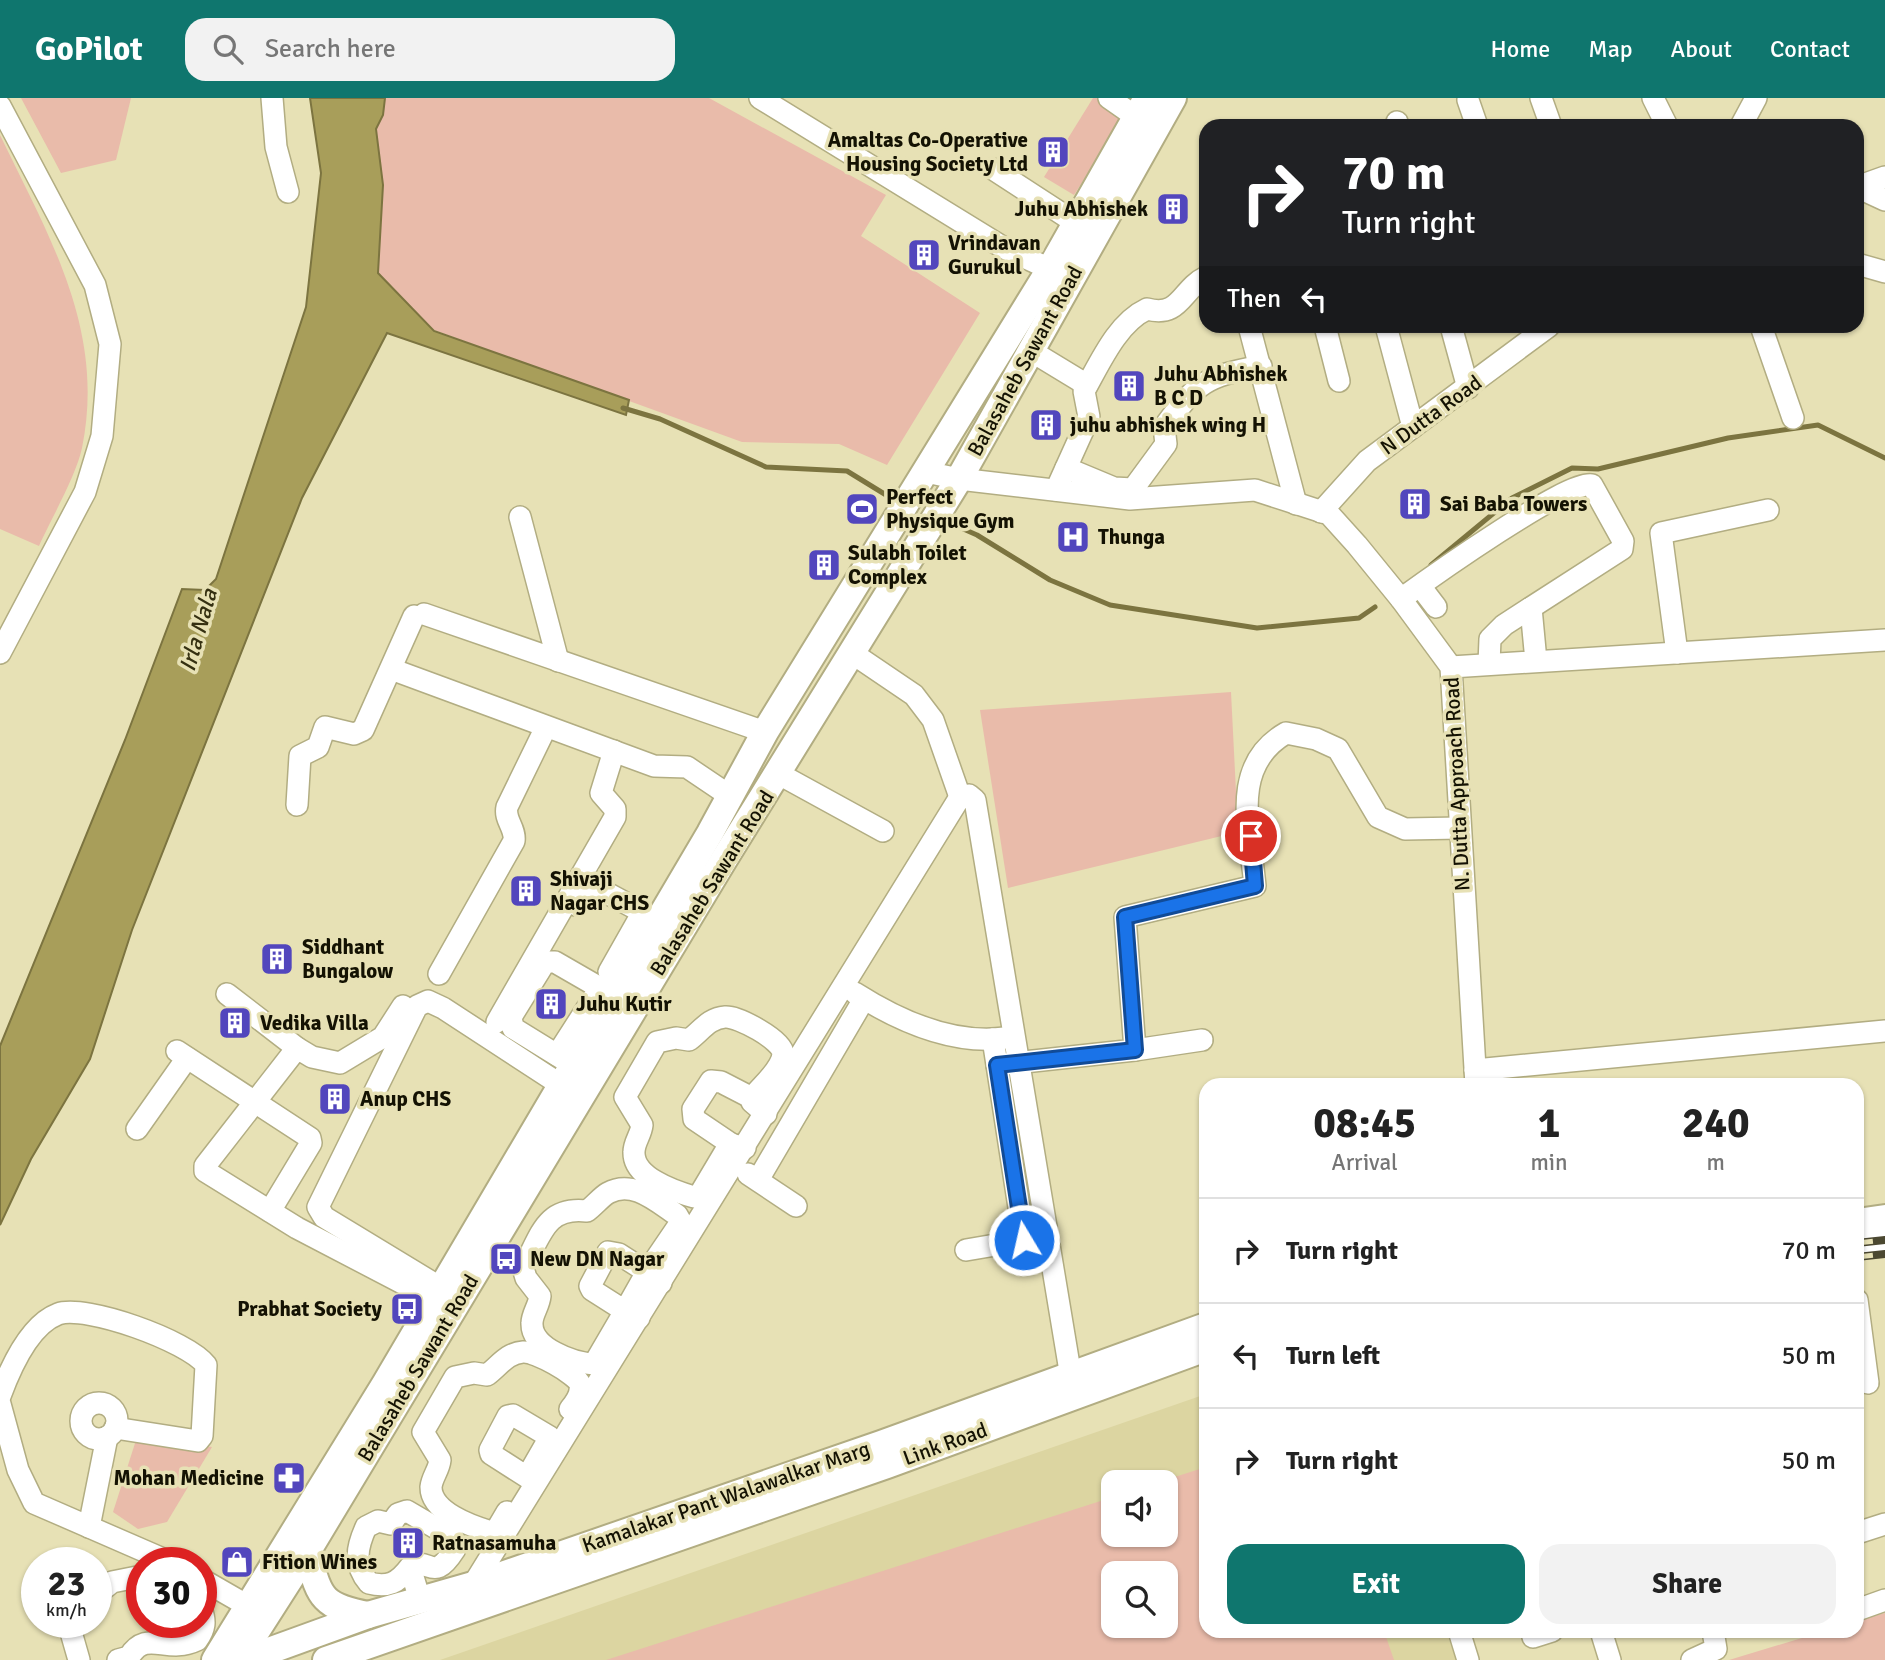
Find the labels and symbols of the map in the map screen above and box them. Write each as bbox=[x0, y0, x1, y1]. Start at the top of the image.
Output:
place label: Amaltas Co-Operative Housing Society Ltd bbox=[828, 127, 1028, 177]
building icon: Amaltas Co-Operative Housing Society Ltd bbox=[1034, 133, 1072, 171]
building icon: Juhu Abhishek bbox=[1154, 190, 1192, 228]
place label: Juhu Abhishek bbox=[1015, 196, 1148, 222]
place label: Vrindavan Gurukul bbox=[948, 230, 1041, 280]
building icon: Vrindavan Gurukul bbox=[905, 236, 943, 274]
street label: Balasaheb Sawant Road bbox=[962, 261, 1088, 461]
place label: Juhu Abhishek B C D bbox=[1154, 361, 1287, 411]
building icon: Juhu Abhishek B C D bbox=[1110, 367, 1148, 405]
street label: N Dutta Road bbox=[1375, 370, 1487, 460]
building icon: juhu abhishek wing H bbox=[1027, 406, 1065, 444]
place label: juhu abhishek wing H bbox=[1070, 412, 1266, 438]
place label: Perfect Physique Gym bbox=[886, 484, 1014, 534]
building icon: Sai Baba Towers bbox=[1396, 485, 1434, 523]
sports icon: Perfect Physique Gym bbox=[843, 490, 881, 528]
place label: Sai Baba Towers bbox=[1440, 491, 1587, 517]
hospital icon: Thunga bbox=[1054, 518, 1092, 556]
place label: Thunga bbox=[1098, 524, 1165, 550]
place label: Sulabh Toilet Complex bbox=[848, 540, 967, 590]
building icon: Sulabh Toilet Complex bbox=[805, 546, 843, 584]
water label: Irla Nala bbox=[173, 584, 224, 675]
street label: N. Dutta Approach Road bbox=[1438, 676, 1476, 892]
street label: Balasaheb Sawant Road bbox=[644, 785, 780, 981]
pin bbox=[1221, 806, 1281, 866]
place label: Shivaji Nagar CHS bbox=[550, 866, 649, 916]
building icon: Shivaji Nagar CHS bbox=[507, 872, 545, 910]
place label: Siddhant Bungalow bbox=[302, 934, 393, 984]
building icon: Siddhant Bungalow bbox=[258, 940, 296, 978]
building icon: Juhu Kutir bbox=[532, 985, 570, 1023]
place label: Juhu Kutir bbox=[576, 991, 672, 1017]
building icon: Vedika Villa bbox=[216, 1004, 254, 1042]
place label: Vedika Villa bbox=[260, 1010, 369, 1036]
building icon: Anup CHS bbox=[316, 1080, 354, 1118]
place label: Anup CHS bbox=[360, 1086, 452, 1112]
position arrow bbox=[987, 1203, 1061, 1277]
bus stop icon: New DN Nagar bbox=[487, 1240, 525, 1278]
place label: New DN Nagar bbox=[530, 1246, 665, 1272]
street label: Balasaheb Sawant Road bbox=[352, 1270, 484, 1466]
bus stop icon: Prabhat Society bbox=[388, 1290, 426, 1328]
place label: Prabhat Society bbox=[237, 1296, 383, 1322]
street label: Link Road bbox=[899, 1417, 991, 1471]
street label: Kamalakar Pant Walawalkar Marg bbox=[579, 1435, 873, 1559]
pharmacy icon: Mohan Medicine bbox=[270, 1459, 308, 1497]
place label: Mohan Medicine bbox=[113, 1465, 264, 1491]
building icon: Ratnasamuha bbox=[389, 1524, 427, 1562]
place label: Ratnasamuha bbox=[432, 1530, 557, 1556]
shop icon: Fition Wines bbox=[218, 1543, 256, 1581]
speed limit sign: 30 bbox=[126, 1547, 217, 1638]
place label: Fition Wines bbox=[262, 1549, 377, 1575]

